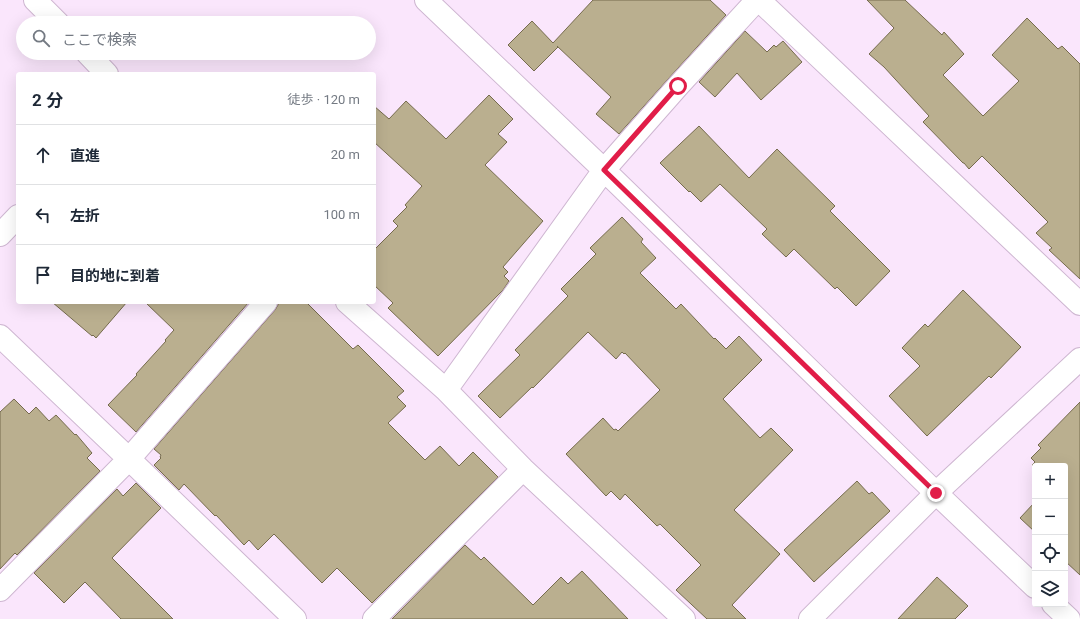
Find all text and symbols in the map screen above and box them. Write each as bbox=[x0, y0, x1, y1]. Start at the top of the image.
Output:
search box bbox=[16, 16, 376, 60]
icon: search bbox=[30, 27, 52, 49]
text: ここで検索 bbox=[62, 31, 137, 49]
route start bbox=[669, 77, 687, 95]
text: 2 分 bbox=[32, 90, 63, 110]
text: 徒歩 · 120 m bbox=[288, 92, 360, 107]
icon: ahead bbox=[32, 144, 54, 166]
text: 直進 bbox=[70, 147, 100, 165]
text: 20 m bbox=[331, 147, 360, 162]
icon: left bbox=[32, 204, 54, 226]
text: 左折 bbox=[70, 207, 100, 225]
text: 100 m bbox=[323, 207, 360, 222]
icon: arrive bbox=[32, 264, 54, 286]
text: 目的地に到着 bbox=[70, 267, 160, 285]
map controls bbox=[1032, 463, 1068, 607]
button: + bbox=[1032, 463, 1068, 499]
route end bbox=[927, 484, 945, 502]
button: − bbox=[1032, 499, 1068, 535]
button: locate bbox=[1032, 535, 1068, 571]
button: layers bbox=[1032, 571, 1068, 607]

